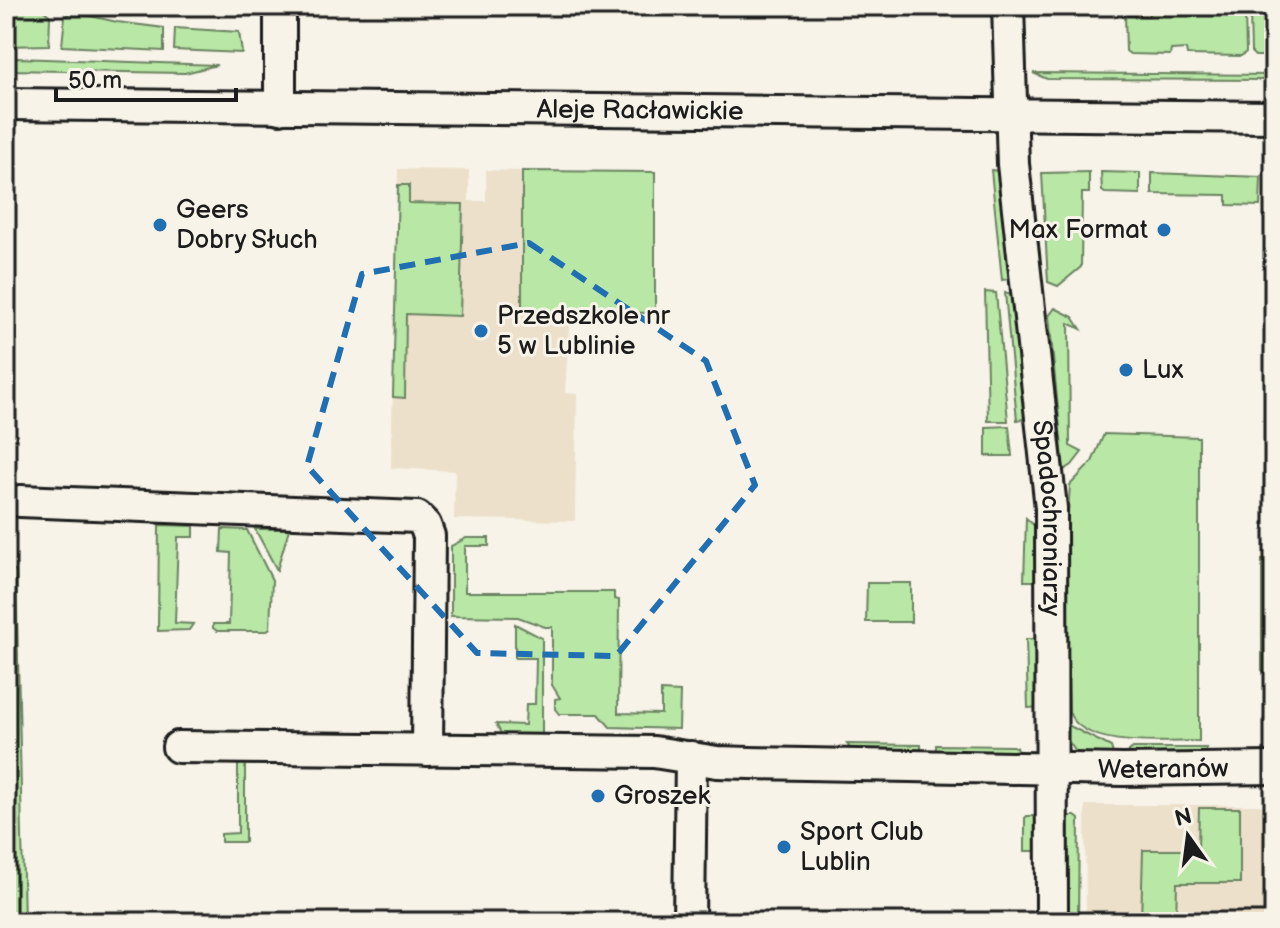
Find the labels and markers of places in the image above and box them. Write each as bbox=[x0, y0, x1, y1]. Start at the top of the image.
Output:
place label: Geers Dobry Słuch bbox=[176, 195, 318, 256]
place label: Max Format bbox=[1009, 215, 1148, 246]
marker: Geers Dobry Słuch bbox=[151, 216, 169, 234]
marker: Max Format bbox=[1155, 221, 1173, 239]
place label: Przedszkole nr 5 w Lublinie bbox=[497, 301, 671, 362]
marker: Przedszkole nr 5 w Lublinie bbox=[472, 322, 490, 340]
place label: Lux bbox=[1142, 355, 1184, 386]
marker: Lux bbox=[1117, 361, 1135, 379]
place label: Groszek bbox=[614, 781, 710, 812]
marker: Groszek bbox=[589, 787, 607, 805]
place label: Sport Club Lublin bbox=[800, 817, 924, 878]
marker: Sport Club Lublin bbox=[775, 838, 793, 856]

